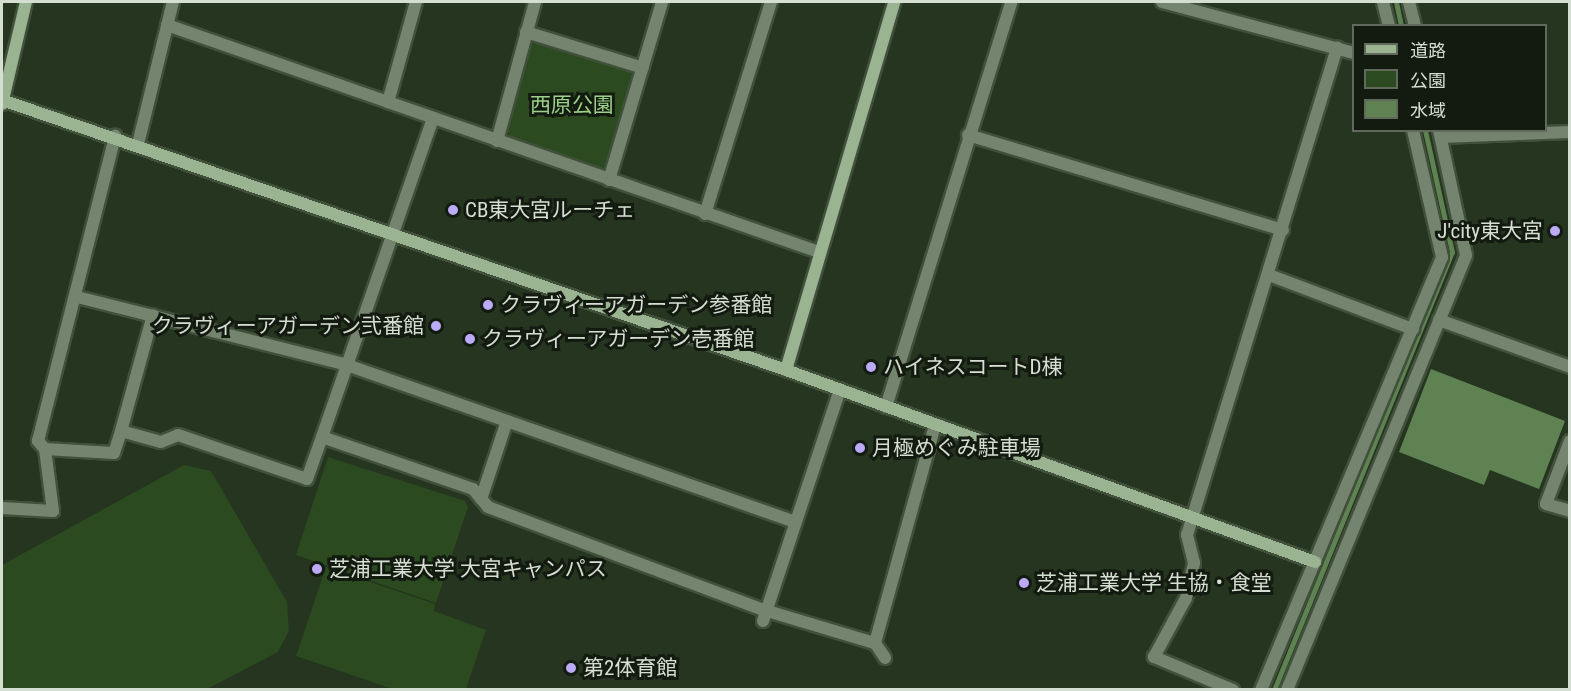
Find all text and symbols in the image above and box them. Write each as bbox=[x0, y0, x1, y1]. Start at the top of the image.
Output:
legend bbox=[1352, 24, 1547, 132]
text: 道路 bbox=[1410, 40, 1446, 61]
text: 公園 bbox=[1410, 70, 1446, 91]
park label: 西原公園 bbox=[530, 92, 614, 118]
text: 水域 bbox=[1410, 100, 1446, 121]
place label: CB東大宮ルーチェ bbox=[465, 197, 635, 223]
marker: CB東大宮ルーチェ bbox=[446, 203, 460, 217]
place label: J'city東大宮 bbox=[1437, 218, 1543, 244]
marker: J'city東大宮 bbox=[1548, 224, 1562, 238]
place label: クラヴィーアガーデン参番館 bbox=[500, 292, 773, 318]
marker: クラヴィーアガーデン参番館 bbox=[481, 298, 495, 312]
place label: クラヴィーアガーデン弐番館 bbox=[151, 313, 424, 339]
marker: クラヴィーアガーデン弐番館 bbox=[429, 319, 443, 333]
place label: クラヴィーアガーデン壱番館 bbox=[482, 326, 755, 352]
marker: クラヴィーアガーデン壱番館 bbox=[463, 332, 477, 346]
place label: ハイネスコートD棟 bbox=[883, 354, 1063, 380]
marker: ハイネスコートD棟 bbox=[864, 360, 878, 374]
place label: 月極めぐみ駐車場 bbox=[872, 435, 1040, 461]
marker: 月極めぐみ駐車場 bbox=[853, 441, 867, 455]
place label: 芝浦工業大学 大宮キャンパス bbox=[329, 556, 607, 582]
marker: 芝浦工業大学 大宮キャンパス bbox=[310, 562, 324, 576]
place label: 芝浦工業大学 生協・食堂 bbox=[1036, 570, 1272, 596]
marker: 芝浦工業大学 生協・食堂 bbox=[1017, 576, 1031, 590]
place label: 第2体育館 bbox=[583, 655, 677, 681]
marker: 第2体育館 bbox=[564, 661, 578, 675]

